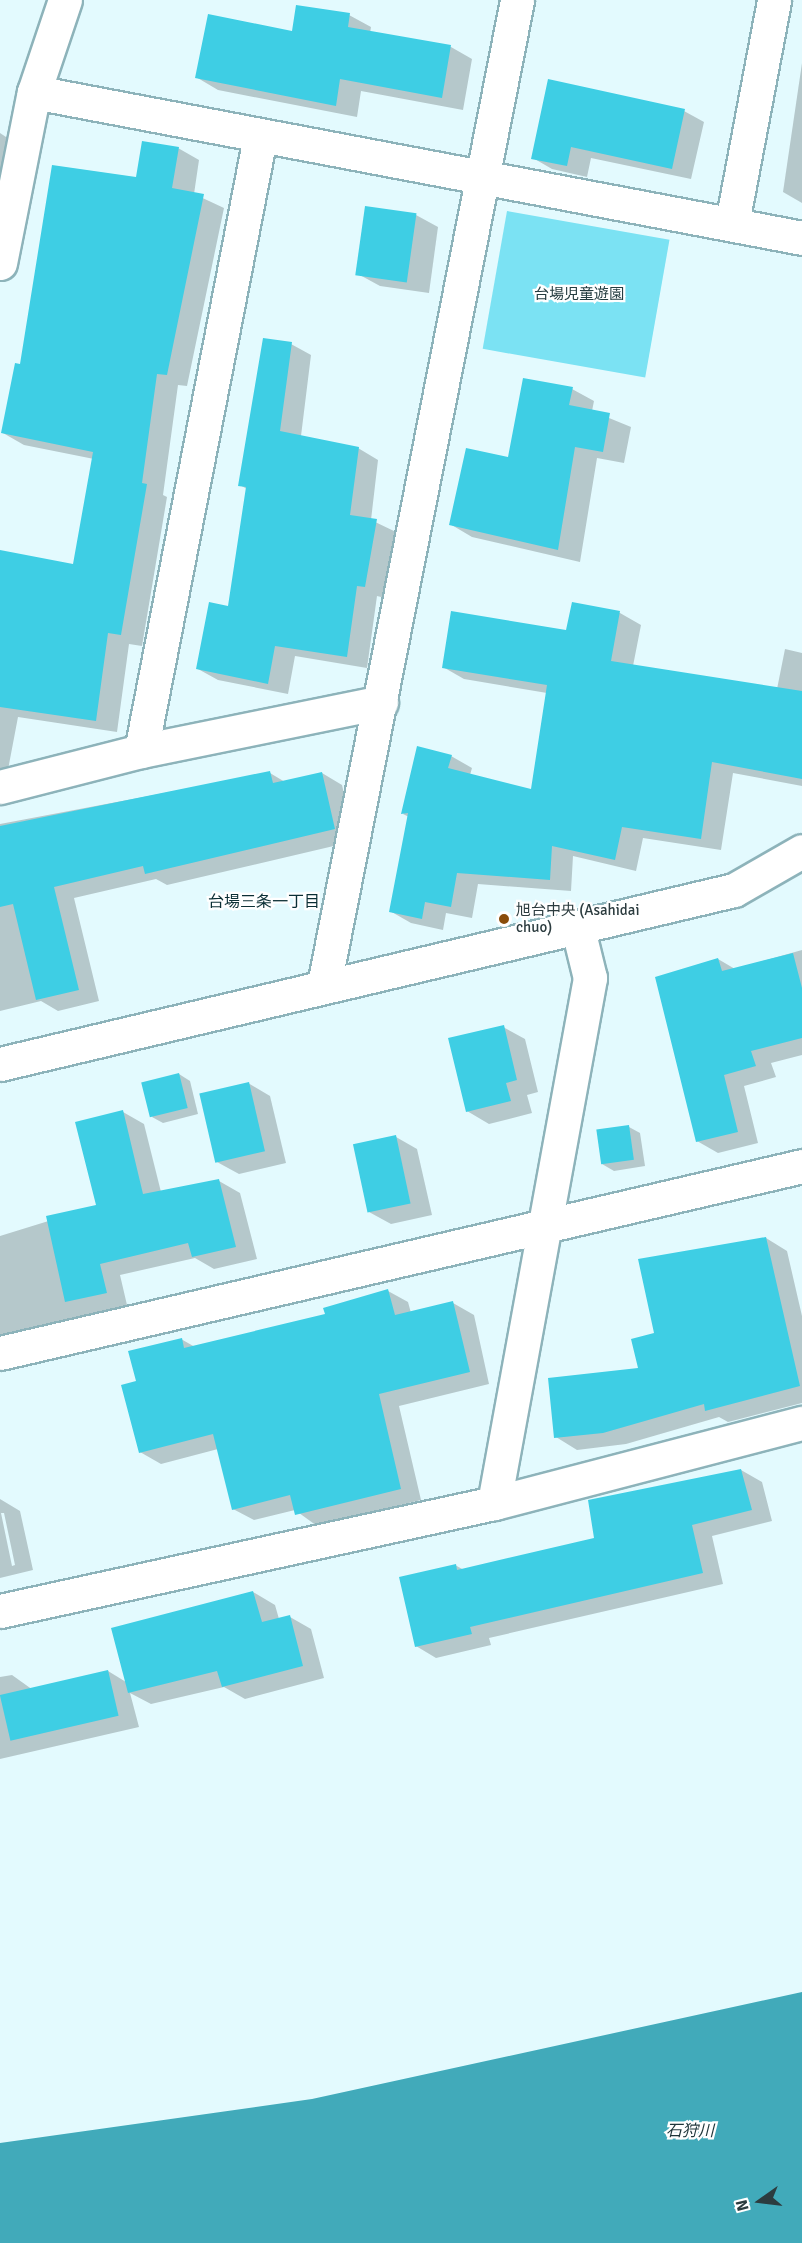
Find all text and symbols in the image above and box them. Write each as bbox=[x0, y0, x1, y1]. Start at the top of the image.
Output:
park label: 台場児童遊園 bbox=[534, 286, 624, 304]
district label: 台場三条一丁目 bbox=[208, 892, 320, 912]
place label: 旭台中央 (Asahidai chuo) bbox=[516, 901, 639, 936]
marker: 旭台中央 (Asahidai chuo) bbox=[497, 912, 511, 926]
water label: 石狩川 bbox=[666, 2121, 714, 2141]
north arrow bbox=[730, 2171, 790, 2231]
text: N bbox=[731, 2198, 754, 2213]

